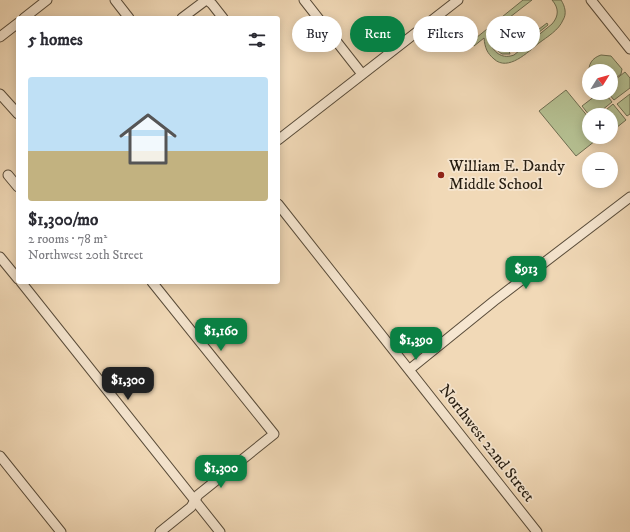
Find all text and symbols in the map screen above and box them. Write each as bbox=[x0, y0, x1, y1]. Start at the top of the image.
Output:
chip: Buy bbox=[292, 16, 342, 52]
chip: Rent bbox=[350, 16, 405, 52]
chip: Filters bbox=[413, 16, 478, 52]
chip: New bbox=[486, 16, 540, 52]
text: 5 homes bbox=[28, 29, 83, 51]
icon: filters bbox=[246, 29, 268, 51]
north arrow bbox=[582, 64, 618, 100]
map controls bbox=[582, 64, 618, 188]
icon: home bbox=[112, 103, 184, 175]
button: + bbox=[582, 108, 618, 144]
button: − bbox=[582, 152, 618, 188]
place label: William E. Dandy Middle School bbox=[448, 156, 565, 194]
marker: William E. Dandy Middle School bbox=[436, 170, 446, 180]
text: $1,300/mo bbox=[28, 209, 98, 231]
text: 2 rooms · 78 m² bbox=[28, 231, 107, 247]
text: Northwest 20th Street bbox=[28, 247, 143, 263]
pin: $913 bbox=[502, 256, 550, 290]
text: $913 bbox=[514, 261, 538, 277]
pin: $1,160 bbox=[188, 318, 254, 352]
text: $1,160 bbox=[204, 323, 238, 339]
pin: $1,390 bbox=[383, 327, 449, 361]
text: $1,390 bbox=[399, 332, 433, 348]
pin: $1,300 bbox=[95, 367, 161, 401]
text: $1,300 bbox=[111, 372, 145, 388]
street label: Northwest 22nd Street bbox=[435, 380, 539, 506]
pin: $1,300 bbox=[188, 455, 254, 489]
text: $1,300 bbox=[204, 460, 238, 476]

